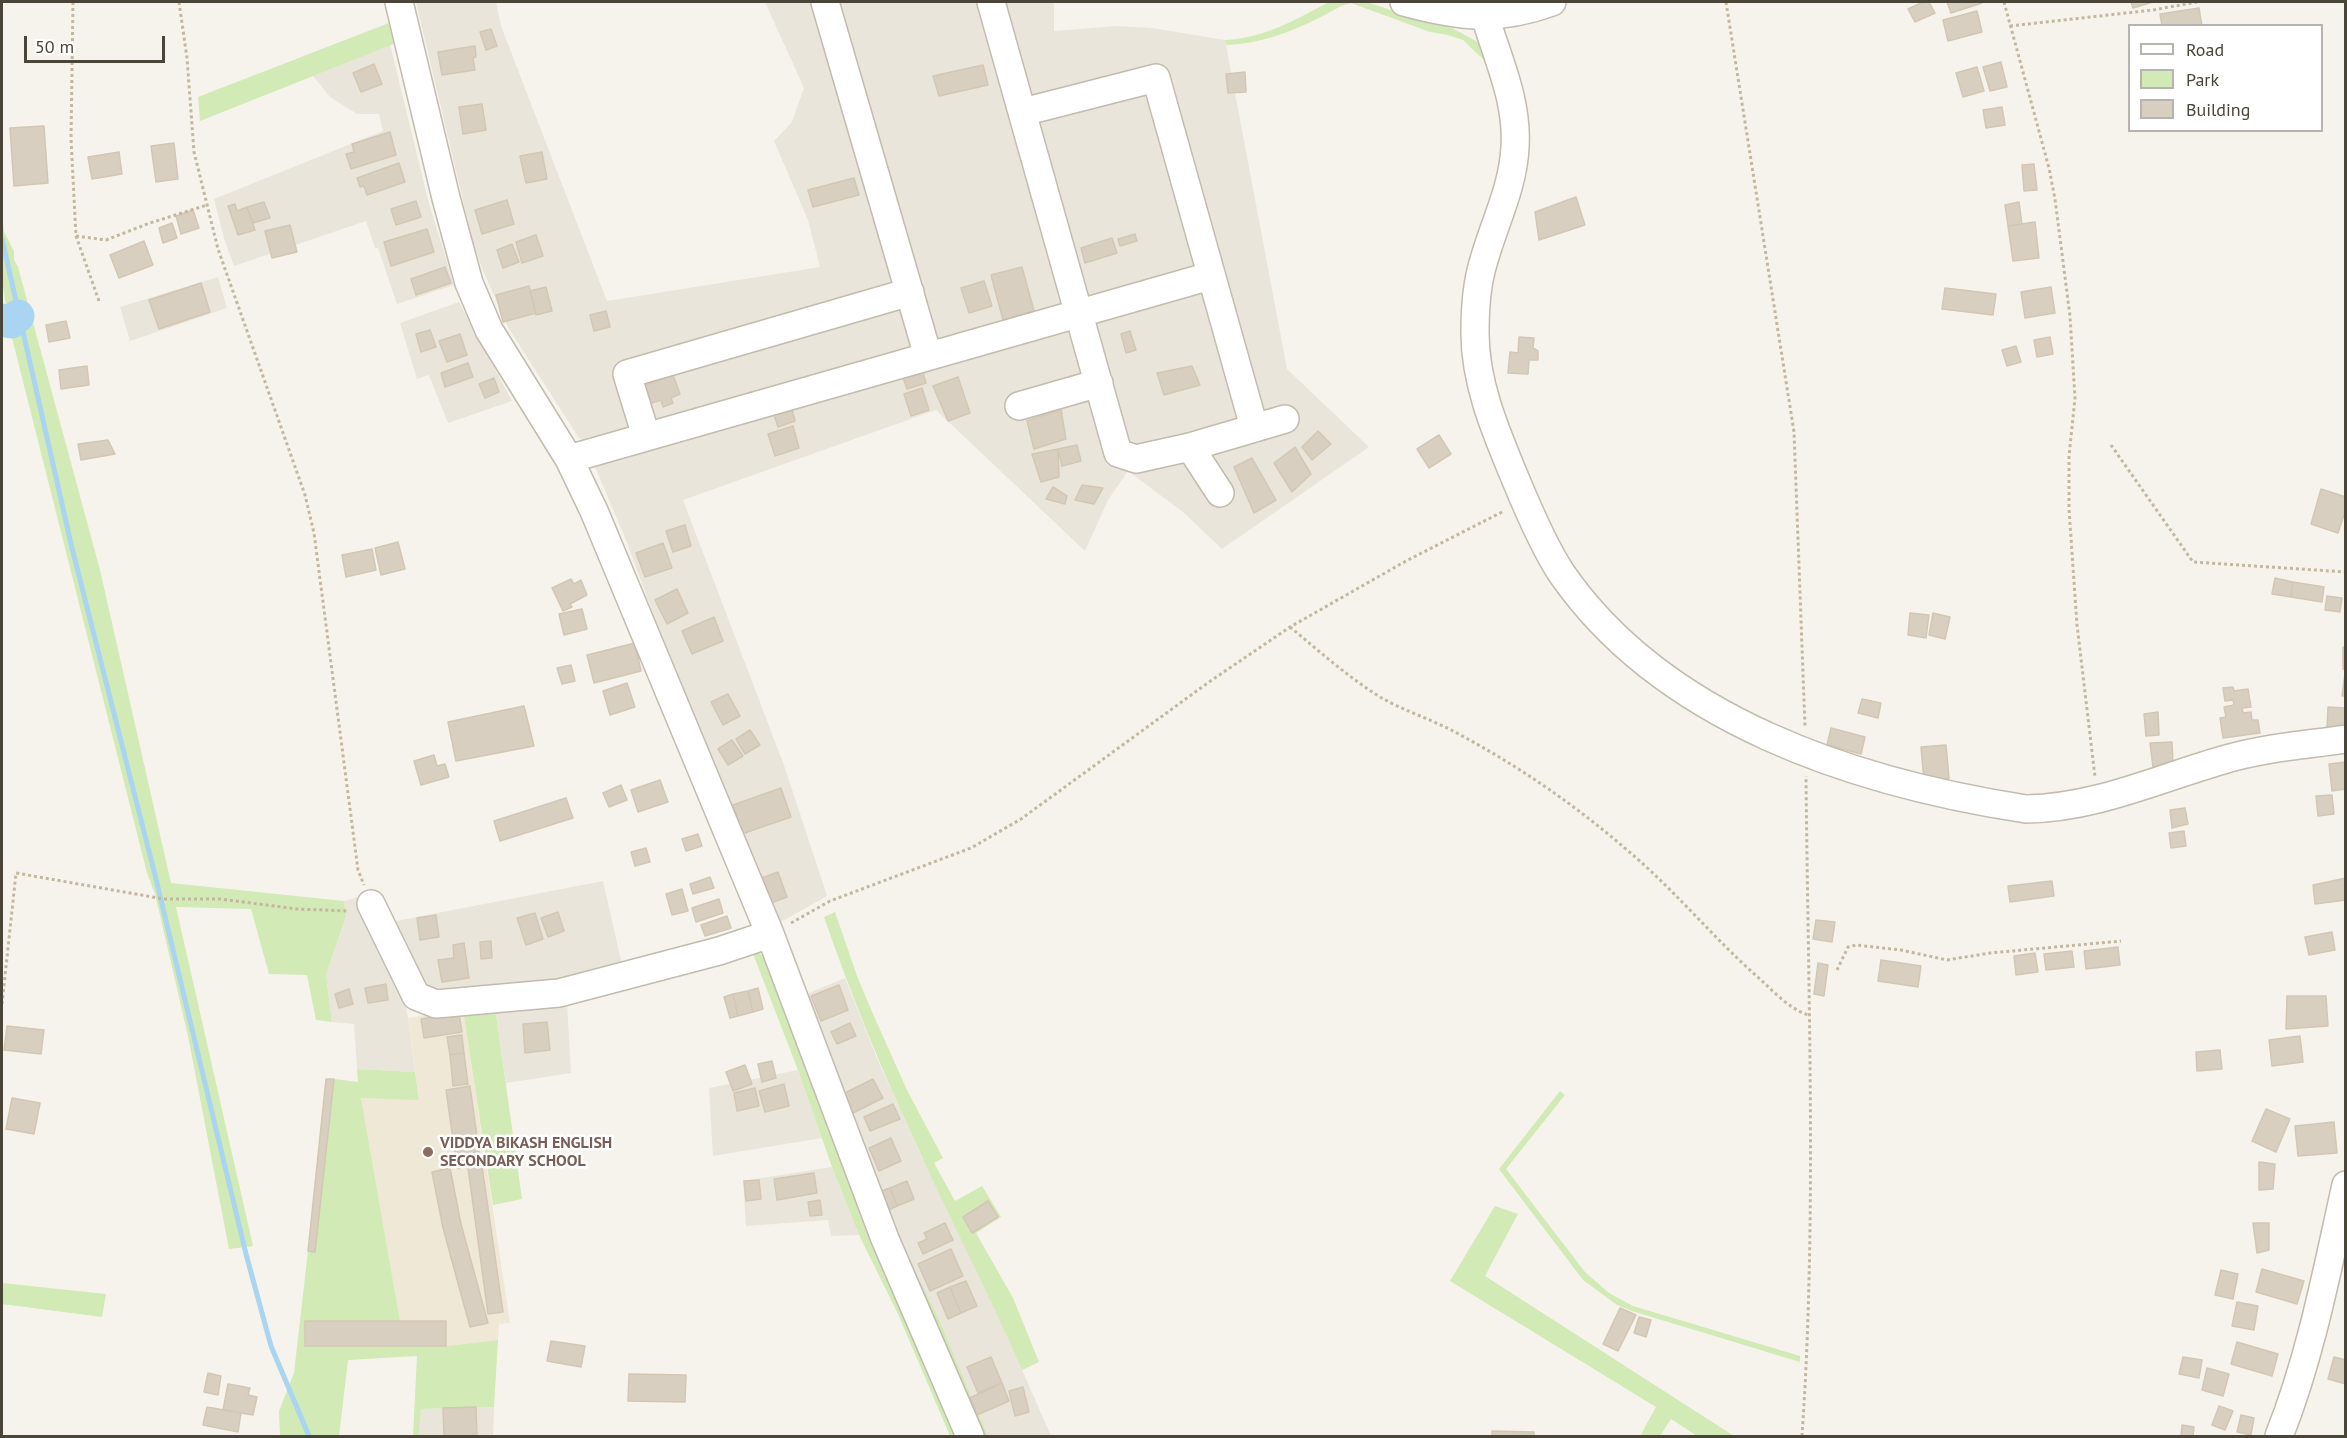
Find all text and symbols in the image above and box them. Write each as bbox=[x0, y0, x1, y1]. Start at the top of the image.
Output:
scale bar bbox=[27, 24, 168, 62]
legend bbox=[2128, 24, 2323, 132]
text: 50 m bbox=[35, 35, 74, 58]
text: Road bbox=[2186, 38, 2224, 61]
text: Park bbox=[2186, 68, 2219, 91]
text: Building bbox=[2186, 98, 2250, 121]
place label: VIDDYA BIKASH ENGLISH SECONDARY SCHOOL bbox=[440, 1133, 612, 1171]
marker: VIDDYA BIKASH ENGLISH SECONDARY SCHOOL bbox=[421, 1145, 435, 1159]

